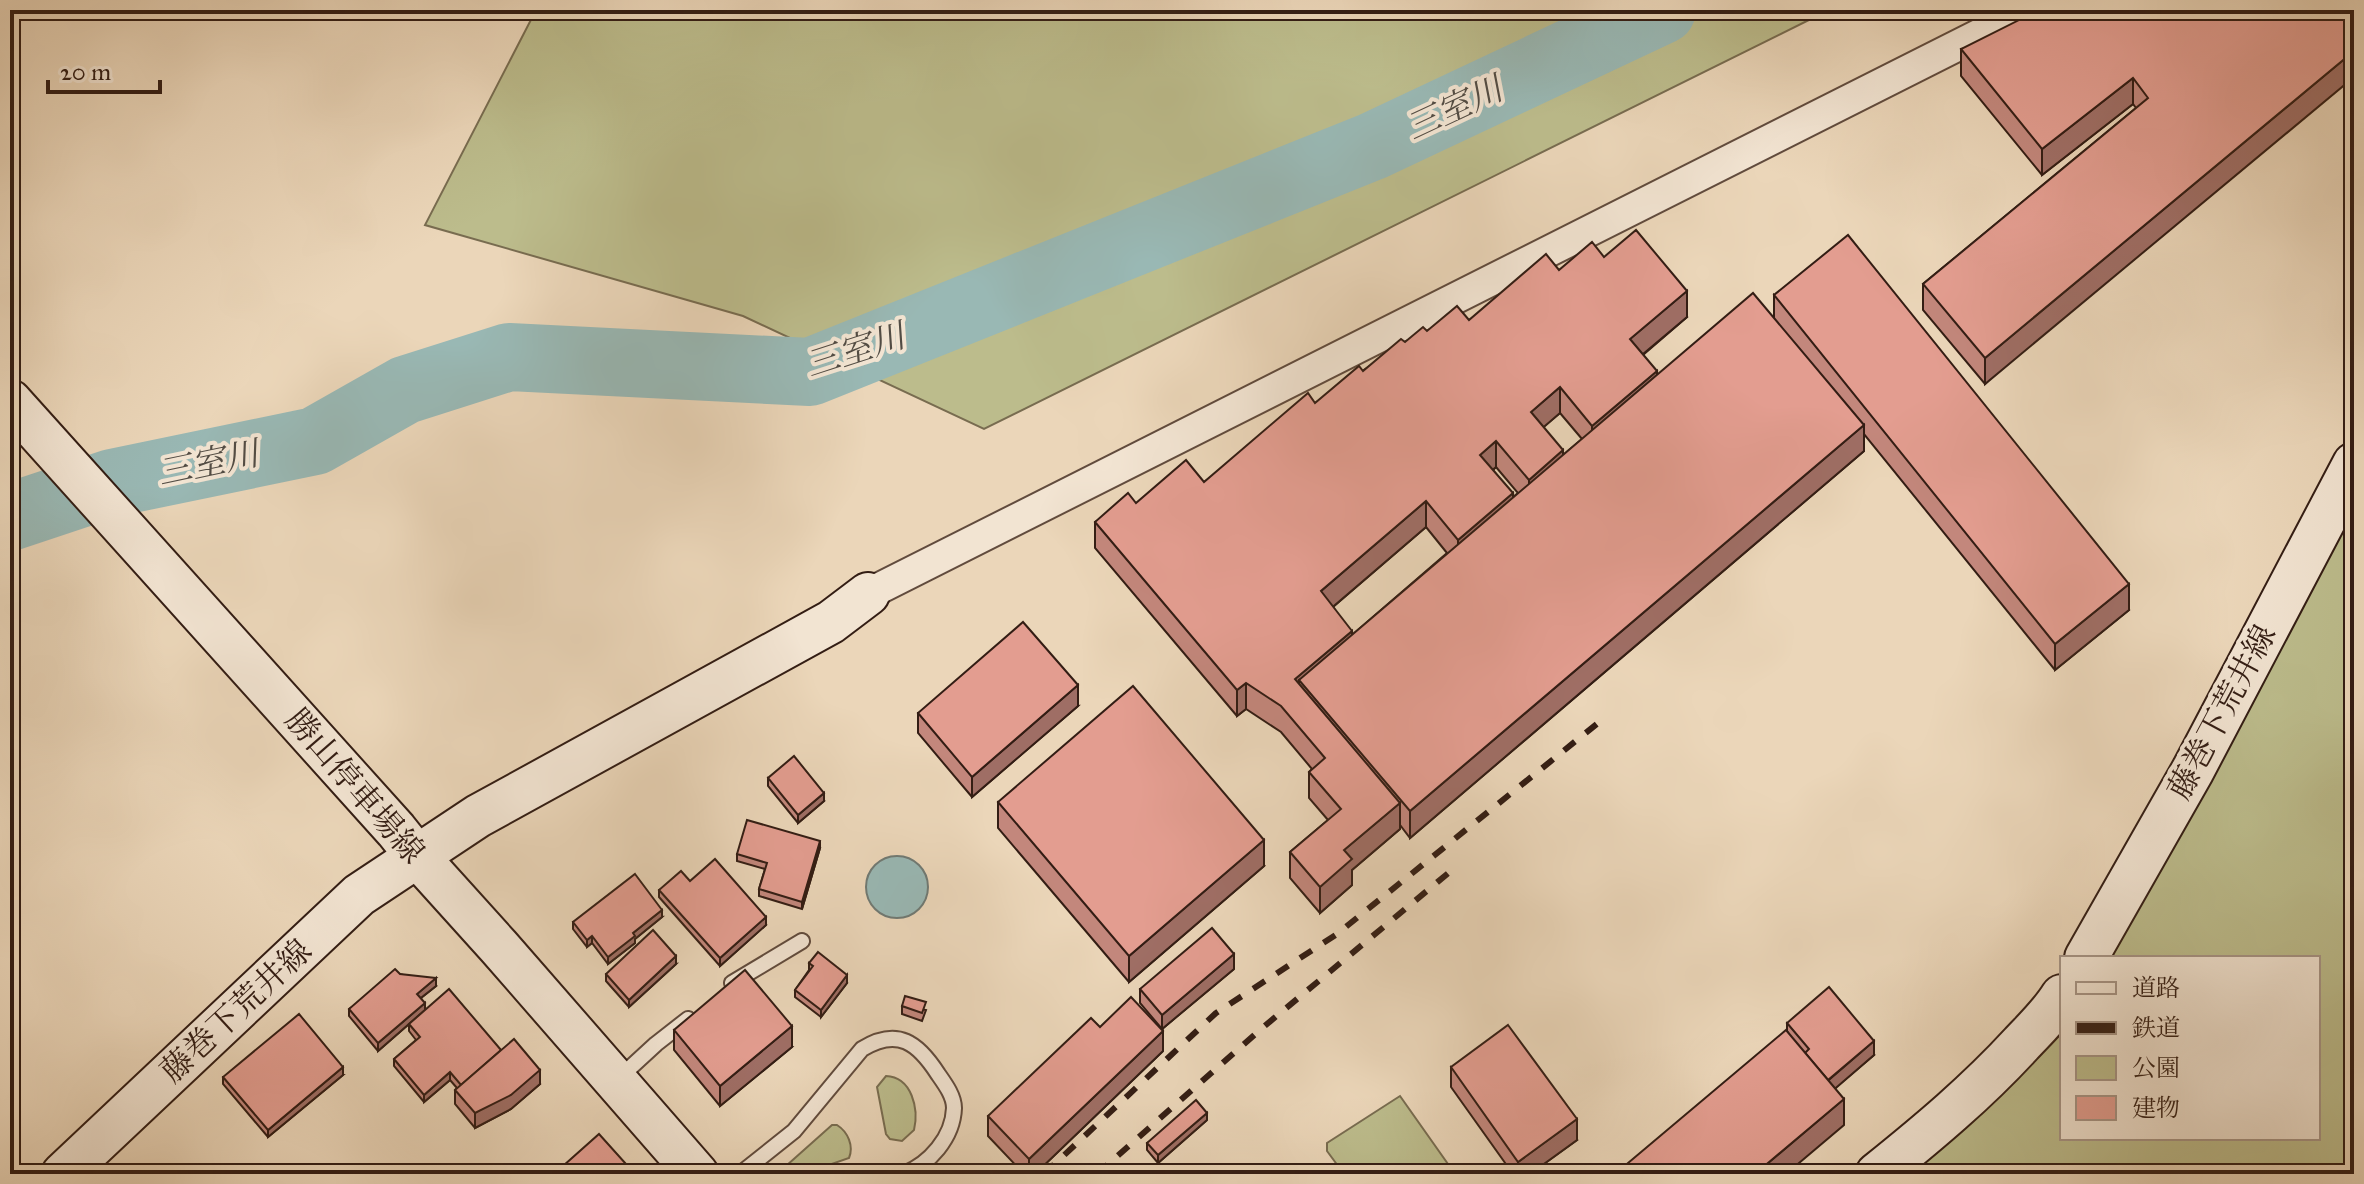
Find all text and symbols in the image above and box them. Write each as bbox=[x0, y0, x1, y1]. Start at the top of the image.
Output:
scale bar bbox=[48, 44, 160, 94]
text: 20 m bbox=[60, 57, 111, 87]
water label: 三室川 bbox=[1399, 66, 1513, 148]
water label: 三室川 bbox=[800, 314, 914, 385]
water label: 三室川 bbox=[154, 432, 266, 494]
street label: 藤巻下荒井線 bbox=[2160, 618, 2284, 806]
street label: 勝山停車場線 bbox=[277, 701, 433, 871]
street label: 藤巻下荒井線 bbox=[152, 931, 320, 1091]
legend bbox=[2060, 956, 2320, 1140]
text: 道路 bbox=[2132, 973, 2180, 1003]
text: 鉄道 bbox=[2132, 1013, 2180, 1043]
text: 公園 bbox=[2132, 1053, 2180, 1083]
text: 建物 bbox=[2132, 1093, 2180, 1123]

